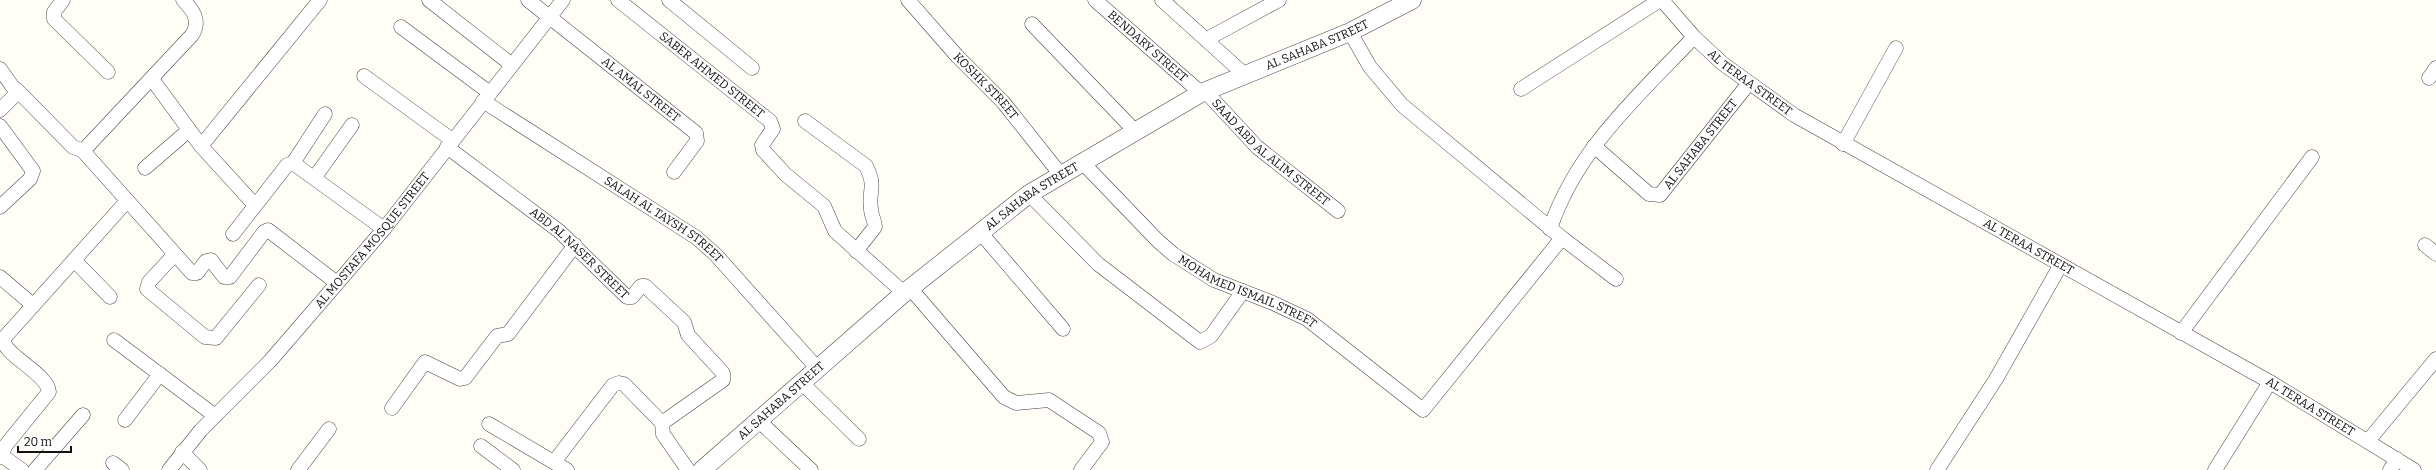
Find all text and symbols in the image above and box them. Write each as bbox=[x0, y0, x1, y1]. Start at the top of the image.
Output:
street label: BENDARY STREET bbox=[1105, 8, 1190, 85]
street label: AL SAHABA STREET bbox=[1263, 17, 1371, 73]
street label: SABER AHMED STREET bbox=[657, 29, 767, 121]
street label: AL TERAA STREET bbox=[1705, 46, 1795, 118]
street label: KOSHK STREET bbox=[951, 50, 1021, 122]
street label: AL AMAL STREET bbox=[599, 54, 683, 125]
street label: SAAD ABD AL ALIM STREET bbox=[1209, 96, 1332, 208]
street label: AL SAHABA STREET bbox=[1661, 97, 1740, 192]
street label: AL SAHABA STREET bbox=[982, 159, 1081, 233]
street label: AL MOSTAFA MOSQUE STREET bbox=[312, 170, 433, 311]
street label: SALAH AL TAYSH STREET bbox=[602, 173, 726, 265]
street label: ABD AL NASER STREET bbox=[527, 205, 632, 302]
street label: AL TERAA STREET bbox=[1981, 216, 2076, 278]
street label: MOHAMED ISMAIL STREET bbox=[1176, 252, 1319, 331]
street label: AL SAHABA STREET bbox=[735, 359, 827, 443]
street label: AL TERAA STREET bbox=[2263, 374, 2357, 439]
scale bar bbox=[18, 428, 71, 454]
text: 20 m bbox=[24, 435, 53, 449]

